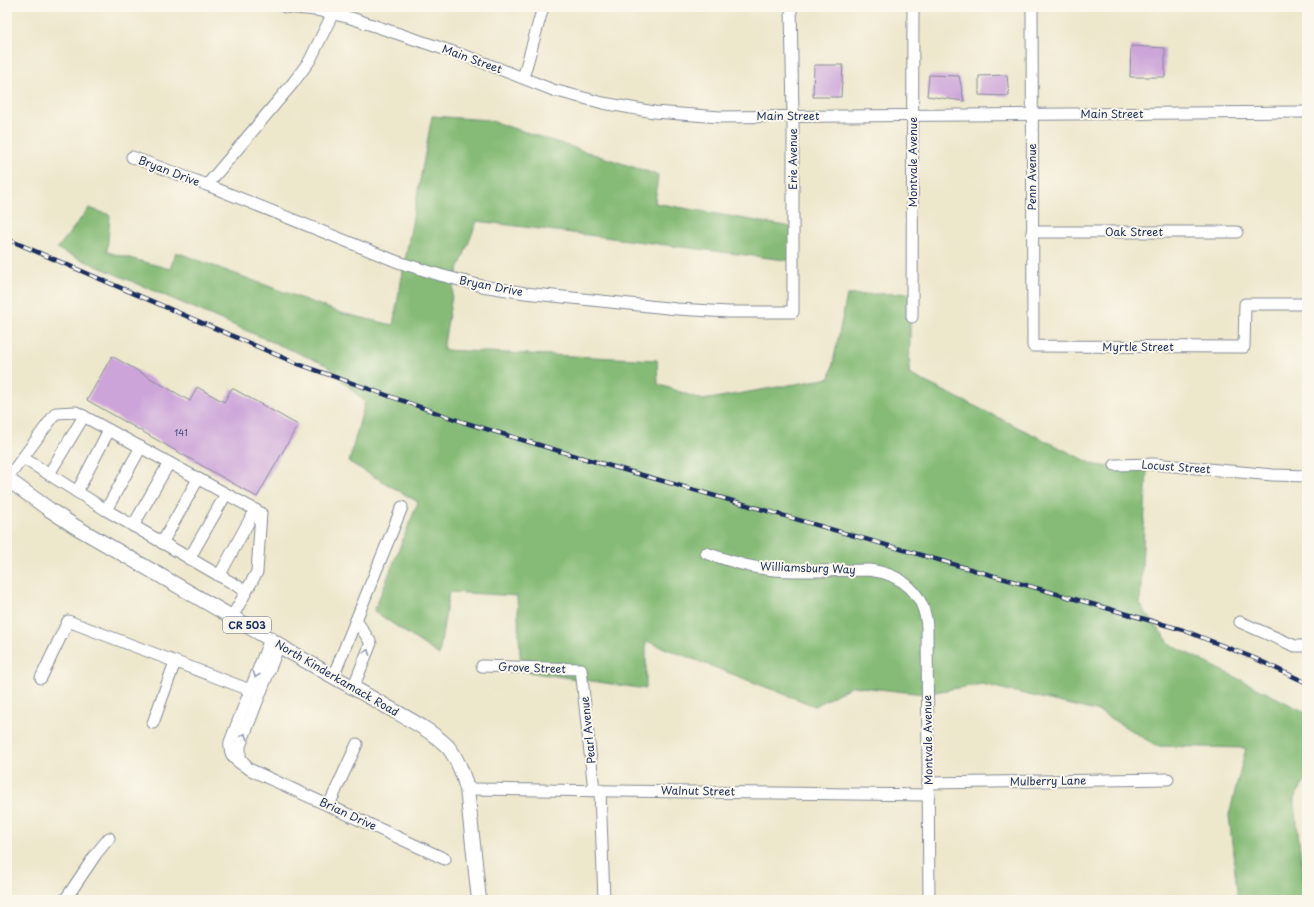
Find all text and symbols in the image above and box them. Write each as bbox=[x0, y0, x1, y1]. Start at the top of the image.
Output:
street label: Main Street bbox=[440, 40, 505, 77]
street label: Main Street bbox=[1081, 105, 1144, 122]
street label: Main Street bbox=[757, 107, 820, 124]
street label: Montvale Avenue bbox=[904, 117, 921, 207]
street label: Erie Avenue bbox=[784, 128, 801, 190]
street label: Penn Avenue bbox=[1023, 143, 1040, 211]
street label: Bryan Drive bbox=[136, 151, 202, 190]
street label: Oak Street bbox=[1105, 223, 1163, 240]
street label: Bryan Drive bbox=[458, 271, 525, 300]
street label: Myrtle Street bbox=[1102, 338, 1174, 355]
house number: 141 bbox=[174, 425, 188, 439]
street label: Locust Street bbox=[1141, 456, 1212, 477]
street label: Williamsburg Way bbox=[760, 557, 856, 578]
road number: CR 503 bbox=[223, 617, 271, 633]
street label: North Kinderkamack Road bbox=[272, 635, 402, 720]
one-way arrow bbox=[363, 648, 371, 655]
street label: Grove Street bbox=[498, 658, 567, 677]
one-way arrow bbox=[252, 671, 260, 678]
street label: Montvale Avenue bbox=[918, 695, 937, 785]
street label: Pearl Avenue bbox=[576, 696, 599, 765]
one-way arrow bbox=[239, 733, 247, 740]
street label: Mulberry Lane bbox=[1009, 771, 1087, 790]
street label: Walnut Street bbox=[661, 781, 736, 800]
street label: Brian Drive bbox=[317, 793, 380, 834]

